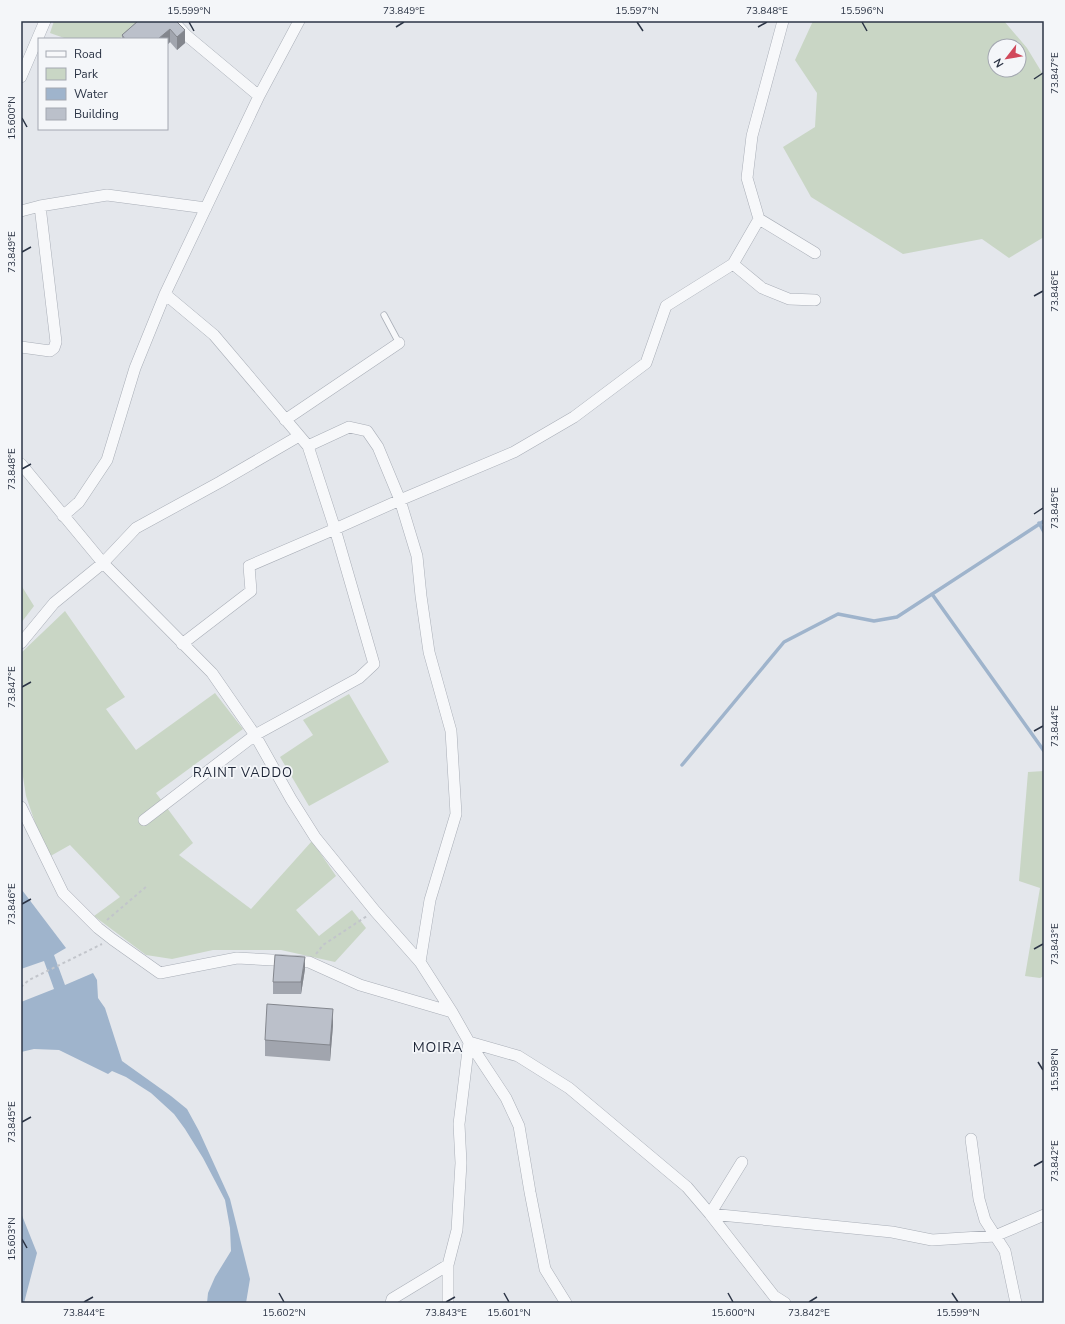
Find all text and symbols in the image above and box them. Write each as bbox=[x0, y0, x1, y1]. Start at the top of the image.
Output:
text: 15.599°N bbox=[167, 4, 211, 18]
text: 73.849°E bbox=[383, 4, 425, 18]
text: 15.597°N bbox=[615, 4, 659, 18]
text: 73.848°E bbox=[746, 4, 788, 18]
text: 15.596°N bbox=[840, 4, 884, 18]
legend bbox=[38, 38, 168, 130]
north arrow bbox=[987, 38, 1027, 78]
text: Road bbox=[74, 46, 102, 62]
text: 73.847°E bbox=[1048, 52, 1062, 94]
text: N bbox=[990, 56, 1007, 70]
text: Park bbox=[74, 66, 99, 82]
text: Water bbox=[74, 86, 108, 102]
text: 15.600°N bbox=[5, 96, 19, 140]
text: Building bbox=[74, 106, 119, 122]
text: 73.849°E bbox=[5, 231, 19, 273]
text: 73.846°E bbox=[1048, 270, 1062, 312]
text: 73.848°E bbox=[5, 448, 19, 490]
text: 73.845°E bbox=[1048, 487, 1062, 529]
text: 73.847°E bbox=[5, 666, 19, 708]
text: 73.844°E bbox=[1048, 705, 1062, 747]
district label: RAINT VADDO bbox=[193, 764, 293, 782]
text: 73.846°E bbox=[5, 883, 19, 925]
text: 73.843°E bbox=[1048, 923, 1062, 965]
district label: MOIRA bbox=[413, 1038, 463, 1057]
text: 15.598°N bbox=[1048, 1048, 1062, 1092]
text: 73.845°E bbox=[5, 1101, 19, 1143]
text: 73.842°E bbox=[1048, 1140, 1062, 1182]
text: 15.603°N bbox=[5, 1217, 19, 1261]
text: 73.844°E bbox=[63, 1306, 105, 1320]
text: 15.602°N bbox=[262, 1306, 306, 1320]
text: 73.843°E bbox=[425, 1306, 467, 1320]
text: 15.601°N bbox=[487, 1306, 531, 1320]
text: 15.600°N bbox=[711, 1306, 755, 1320]
text: 73.842°E bbox=[788, 1306, 830, 1320]
text: 15.599°N bbox=[936, 1306, 980, 1320]

